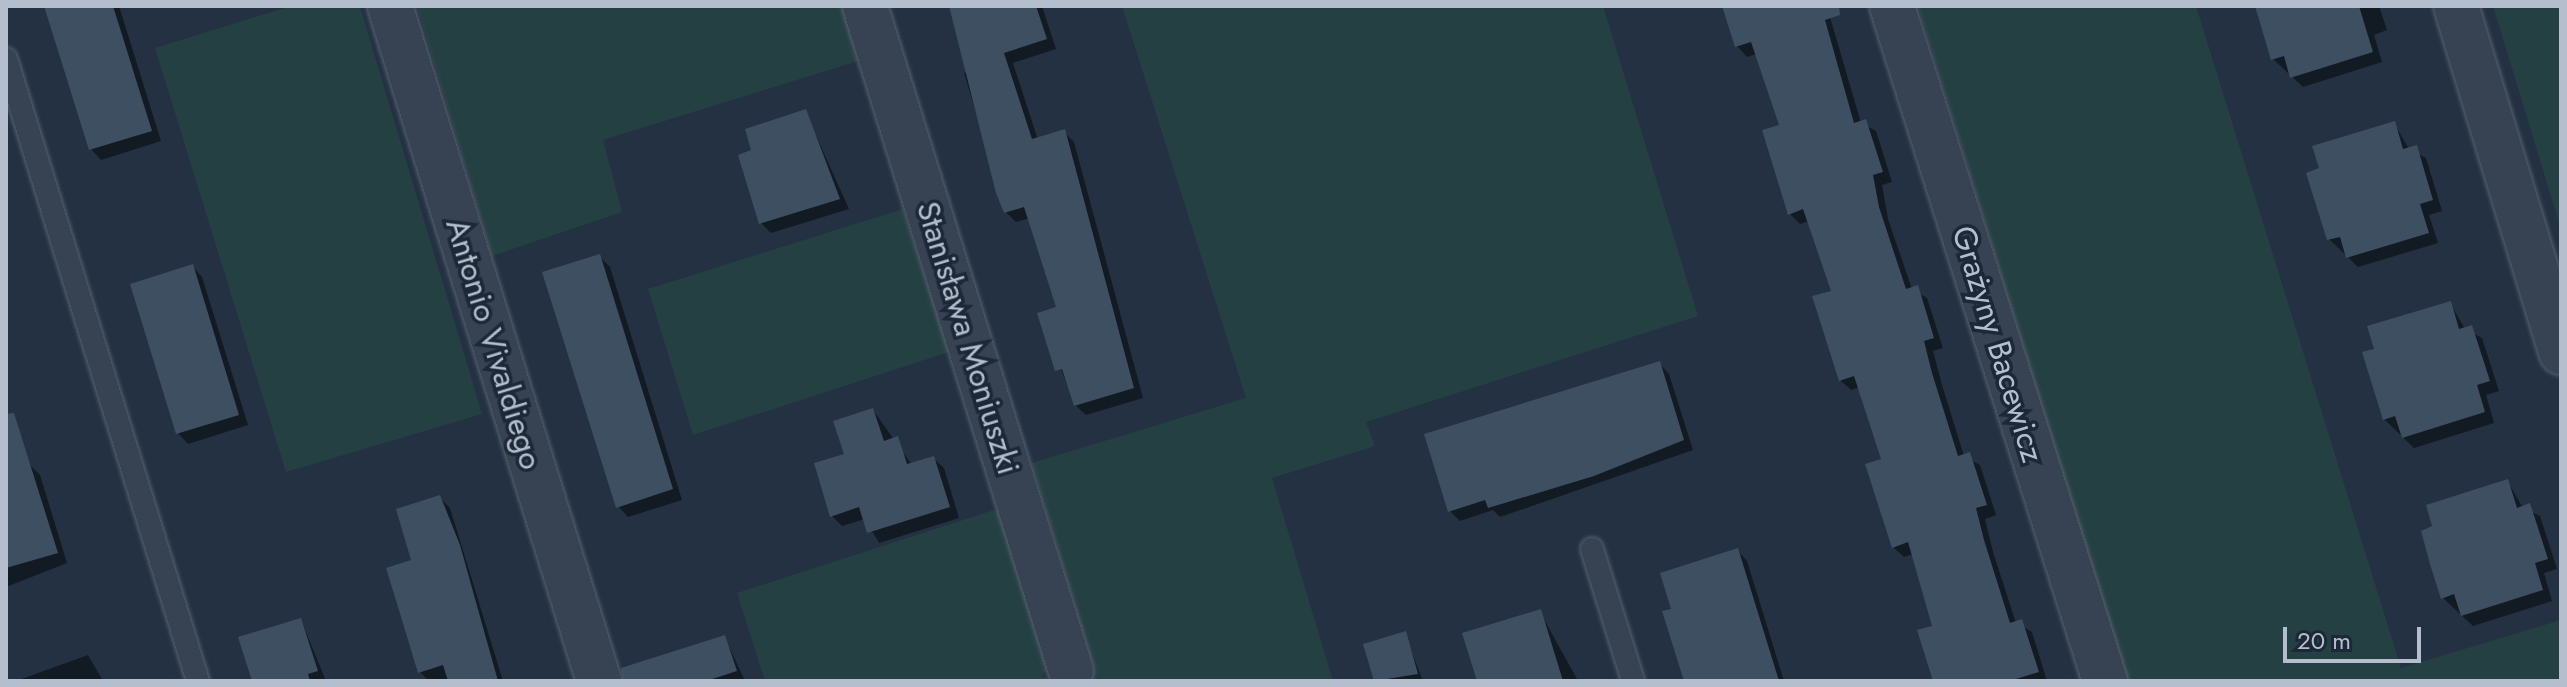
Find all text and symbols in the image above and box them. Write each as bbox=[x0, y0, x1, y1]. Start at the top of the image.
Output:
street label: Stanisława Moniuszki bbox=[908, 197, 1028, 479]
street label: Antonio Vivaldiego bbox=[438, 214, 550, 474]
street label: Grażyny Bacewicz bbox=[1944, 221, 2052, 467]
scale bar bbox=[2287, 611, 2425, 661]
text: 20 m bbox=[2297, 623, 2351, 658]

